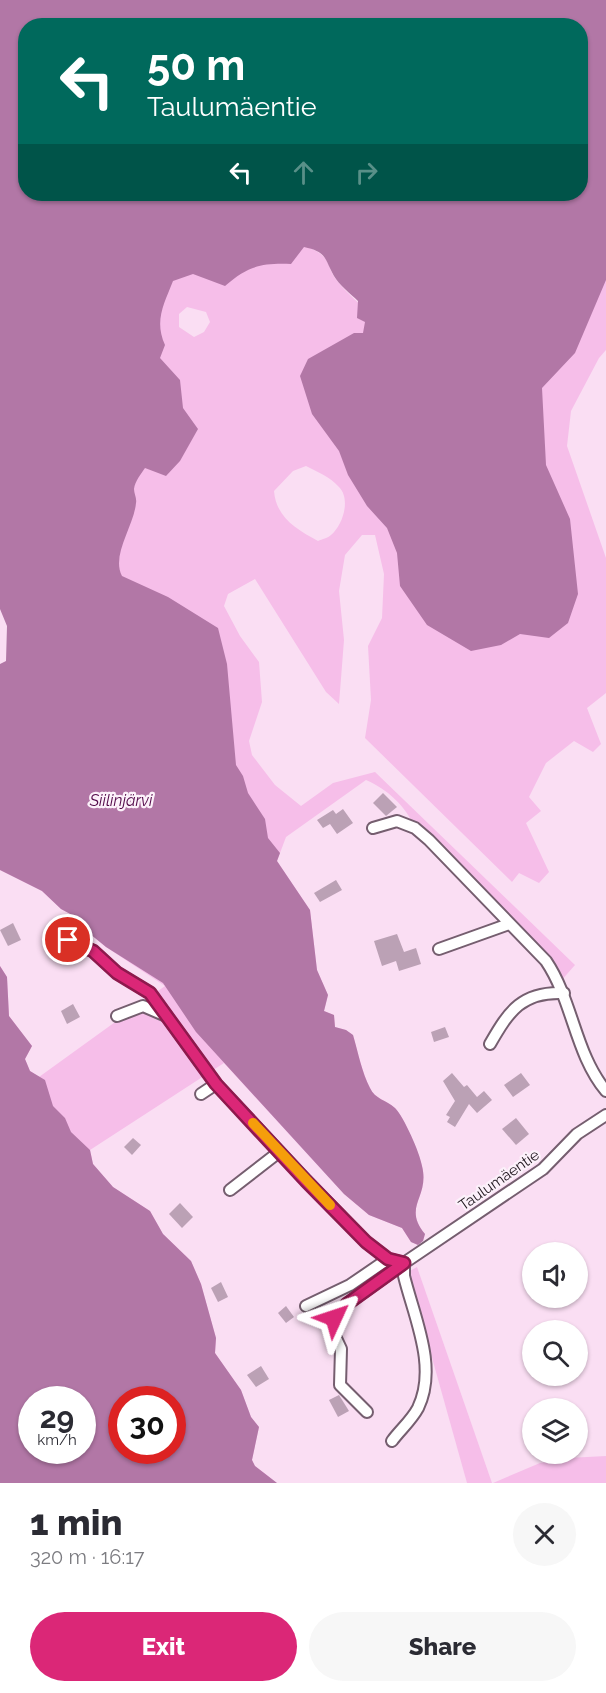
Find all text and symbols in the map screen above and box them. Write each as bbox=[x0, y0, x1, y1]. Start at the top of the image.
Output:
text: 50 m bbox=[147, 41, 245, 90]
icon: left bbox=[48, 42, 126, 120]
text: Taulumäentie bbox=[147, 91, 317, 122]
icon: left bbox=[224, 156, 257, 189]
icon: ahead bbox=[287, 156, 320, 189]
icon: right bbox=[350, 156, 383, 189]
water label: Siilinjärvi bbox=[89, 791, 153, 810]
pin bbox=[42, 914, 93, 965]
icon: arrive bbox=[51, 923, 84, 956]
street label: Taulumäentie bbox=[455, 1146, 543, 1214]
map controls bbox=[522, 1242, 588, 1464]
button: sound bbox=[522, 1242, 588, 1308]
position arrow bbox=[302, 1286, 366, 1350]
button: search bbox=[522, 1320, 588, 1386]
speed limit sign: 30 bbox=[108, 1386, 186, 1464]
button: layers bbox=[522, 1398, 588, 1464]
text: 29 bbox=[40, 1400, 74, 1435]
text: km/h bbox=[37, 1431, 77, 1449]
text: 1 min bbox=[30, 1501, 122, 1543]
button: close bbox=[513, 1503, 576, 1566]
text: 320 m · 16:17 bbox=[30, 1545, 144, 1569]
button: Exit bbox=[30, 1612, 297, 1681]
button: Share bbox=[309, 1612, 576, 1681]

